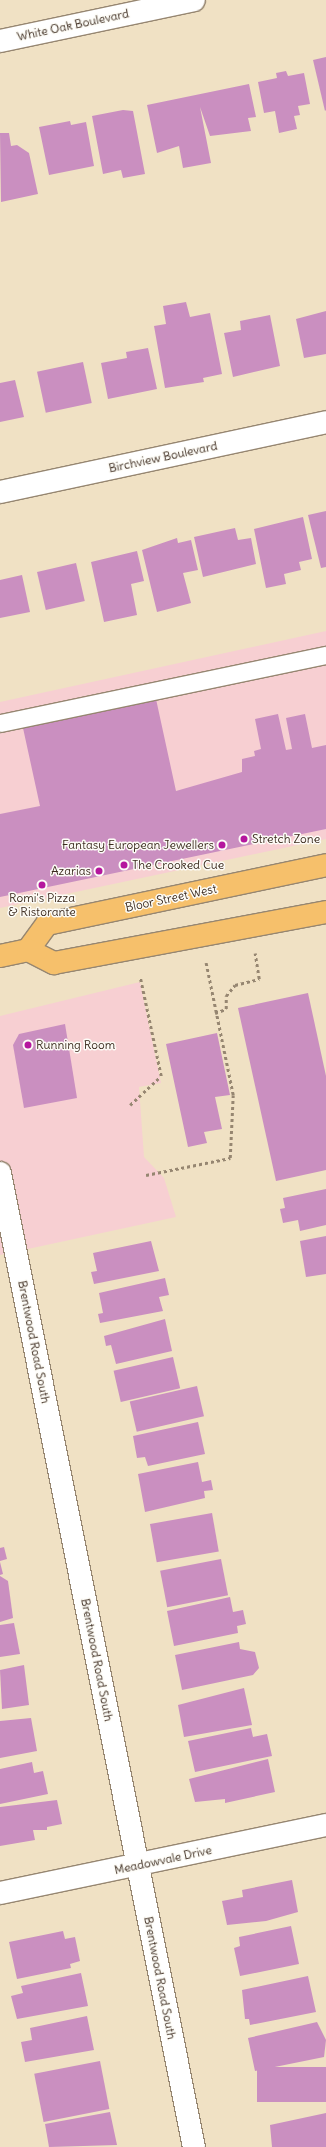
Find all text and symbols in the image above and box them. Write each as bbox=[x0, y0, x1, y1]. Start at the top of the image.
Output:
street label: White Oak Boulevard bbox=[16, 6, 130, 44]
street label: Birchview Boulevard bbox=[107, 438, 219, 476]
place label: Stretch Zone bbox=[252, 832, 320, 846]
marker: Stretch Zone bbox=[239, 834, 249, 844]
place label: Fantasy European Jewellers bbox=[62, 838, 214, 852]
marker: Fantasy European Jewellers bbox=[217, 840, 227, 850]
place label: The Crooked Cue bbox=[132, 858, 224, 872]
marker: The Crooked Cue bbox=[119, 860, 129, 870]
place label: Azarias bbox=[51, 864, 91, 878]
marker: Azarias bbox=[94, 866, 104, 876]
marker: Romi's Pizza & Ristorante bbox=[37, 880, 47, 890]
street label: Bloor Street West bbox=[124, 881, 218, 915]
place label: Romi's Pizza & Ristorante bbox=[8, 891, 76, 919]
place label: Running Room bbox=[36, 1038, 115, 1052]
marker: Running Room bbox=[23, 1040, 33, 1050]
street label: Brentwood Road South bbox=[15, 1279, 53, 1405]
street label: Brentwood Road South bbox=[78, 1597, 116, 1723]
street label: Meadowvale Drive bbox=[113, 1843, 213, 1877]
street label: Brentwood Road South bbox=[141, 1915, 179, 2041]

